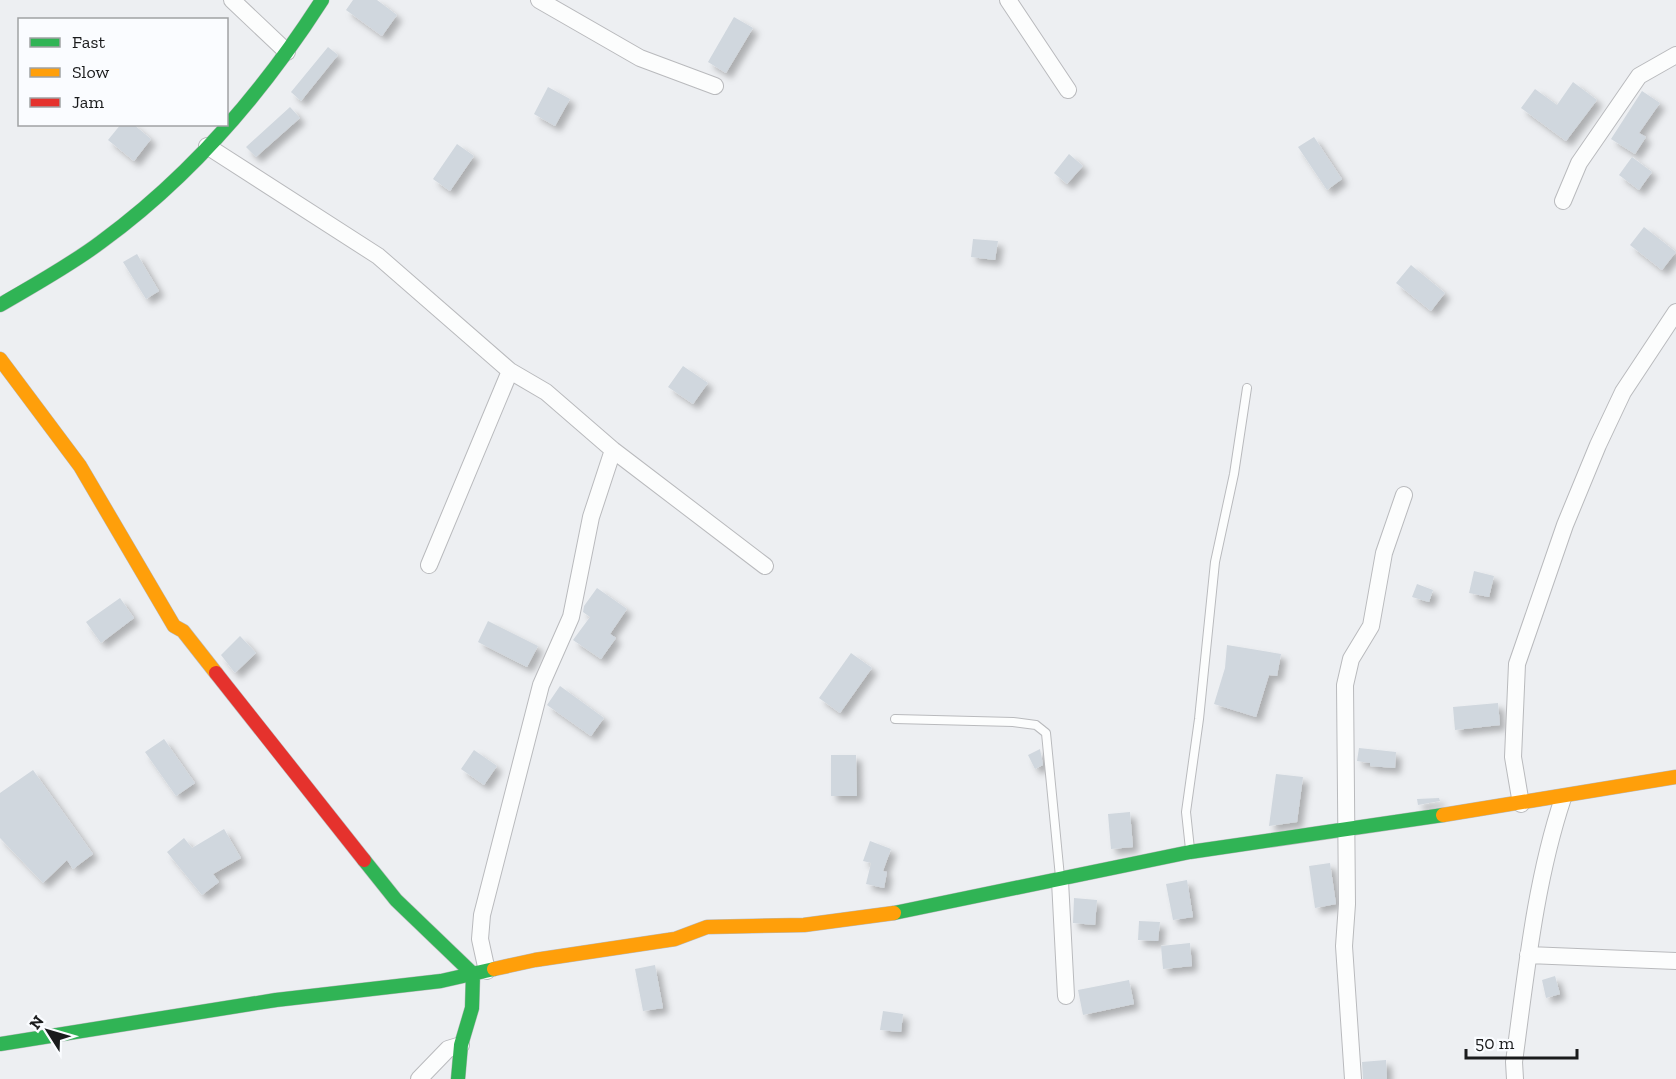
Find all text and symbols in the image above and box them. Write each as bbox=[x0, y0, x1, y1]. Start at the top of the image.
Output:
legend bbox=[18, 18, 228, 126]
text: Fast bbox=[72, 31, 105, 53]
text: Slow bbox=[72, 61, 109, 83]
text: Jam bbox=[72, 91, 104, 113]
north arrow bbox=[18, 1001, 78, 1061]
text: N bbox=[25, 1012, 48, 1033]
scale bar bbox=[1466, 1022, 1577, 1060]
text: 50 m bbox=[1475, 1032, 1515, 1054]

